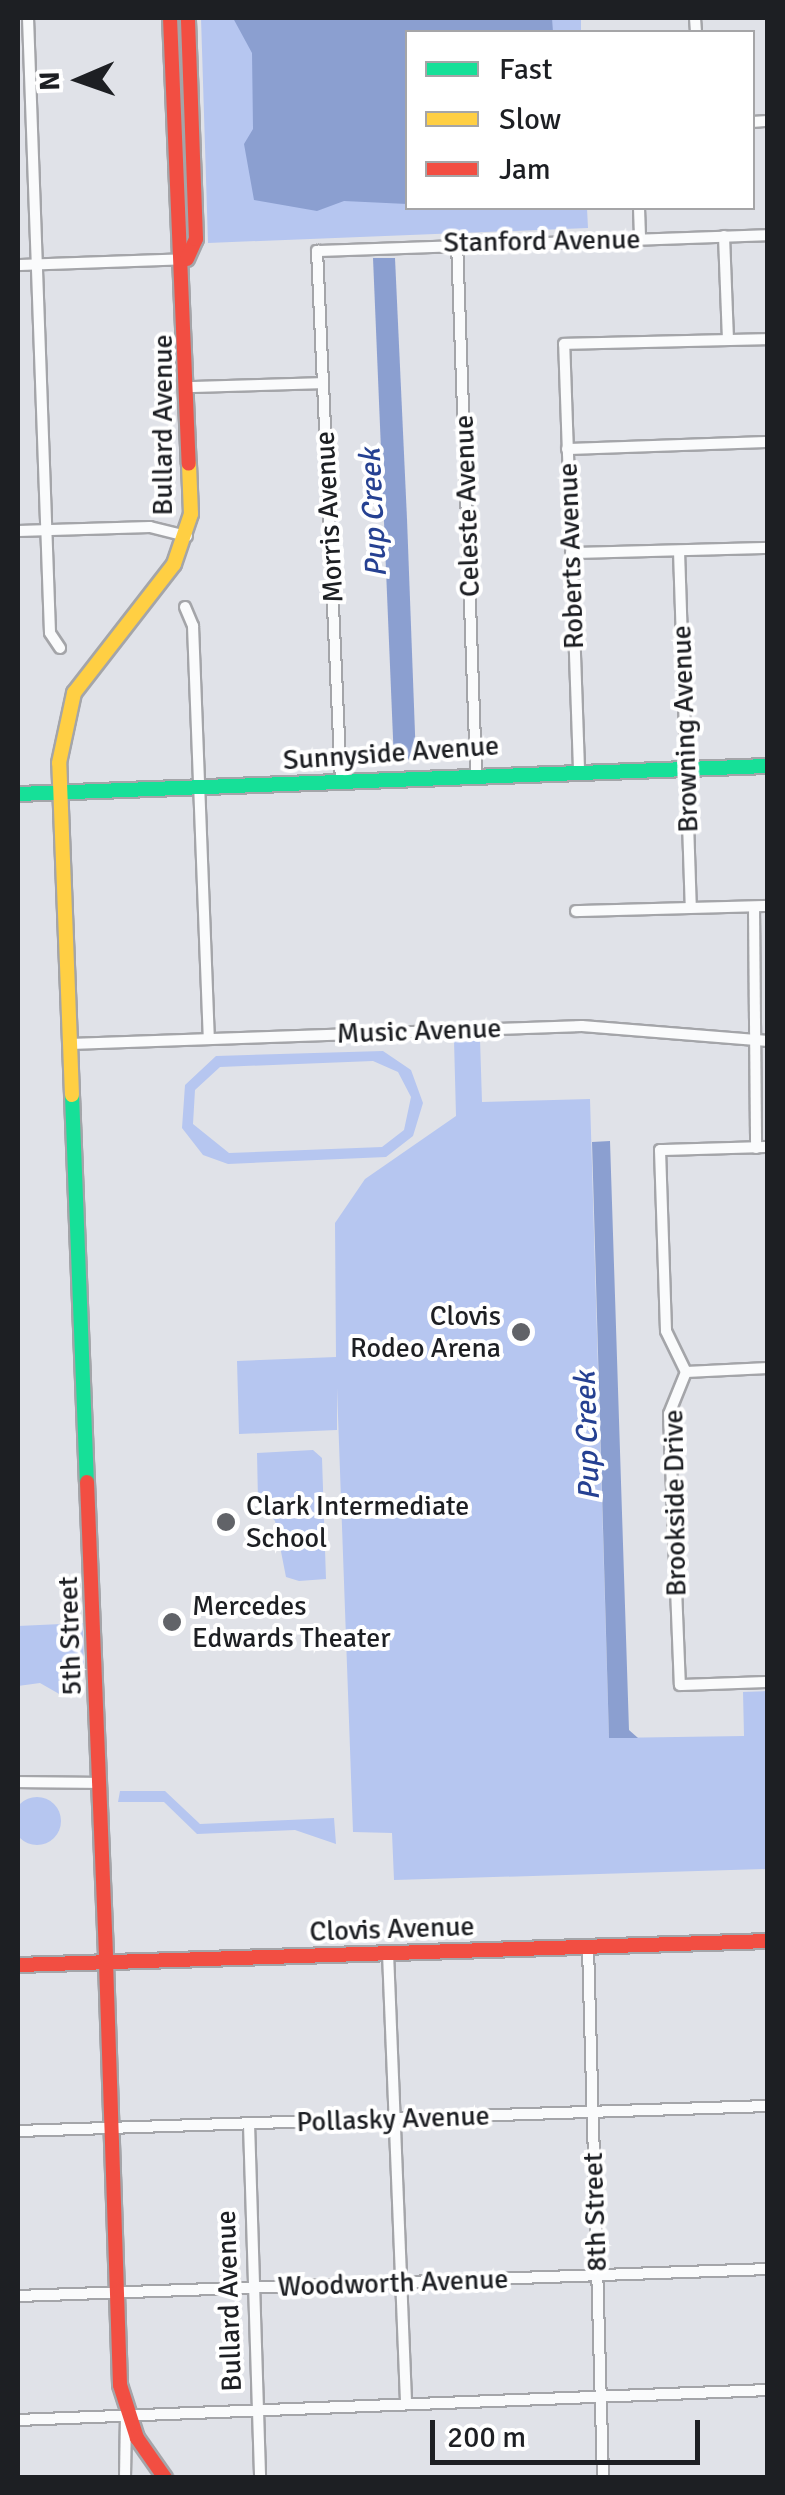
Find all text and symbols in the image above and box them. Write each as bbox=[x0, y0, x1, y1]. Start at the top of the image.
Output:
north arrow bbox=[30, 30, 130, 130]
legend bbox=[405, 30, 755, 210]
text: Fast bbox=[499, 51, 552, 88]
text: N bbox=[33, 71, 67, 91]
text: Slow bbox=[499, 101, 561, 138]
text: Jam bbox=[499, 151, 551, 188]
street label: Stanford Avenue bbox=[443, 222, 641, 260]
street label: Bullard Avenue bbox=[146, 334, 180, 516]
street label: Celeste Avenue bbox=[447, 414, 487, 598]
street label: Morris Avenue bbox=[308, 430, 350, 604]
water label: Pup Creek bbox=[353, 448, 395, 578]
street label: Roberts Avenue bbox=[551, 462, 591, 650]
street label: Browning Avenue bbox=[665, 625, 705, 833]
street label: Sunnyside Avenue bbox=[282, 729, 500, 777]
street label: Music Avenue bbox=[336, 1011, 502, 1051]
place label: Clovis Rodeo Arena bbox=[350, 1299, 501, 1365]
marker: Clovis Rodeo Arena bbox=[510, 1321, 532, 1343]
water label: Pup Creek bbox=[568, 1371, 608, 1501]
street label: Brookside Drive bbox=[657, 1409, 693, 1597]
place label: Clark Intermediate School bbox=[246, 1489, 469, 1555]
marker: Clark Intermediate School bbox=[215, 1511, 237, 1533]
street label: 5th Street bbox=[51, 1576, 89, 1696]
place label: Mercedes Edwards Theater bbox=[192, 1589, 391, 1655]
marker: Mercedes Edwards Theater bbox=[161, 1611, 183, 1633]
street label: Clovis Avenue bbox=[309, 1909, 475, 1949]
street label: Pollasky Avenue bbox=[296, 2099, 490, 2139]
street label: 8th Street bbox=[576, 2152, 614, 2272]
street label: Bullard Avenue bbox=[209, 2210, 249, 2392]
street label: Woodworth Avenue bbox=[277, 2262, 509, 2304]
scale bar bbox=[435, 2400, 705, 2462]
text: 200 m bbox=[447, 2419, 526, 2456]

